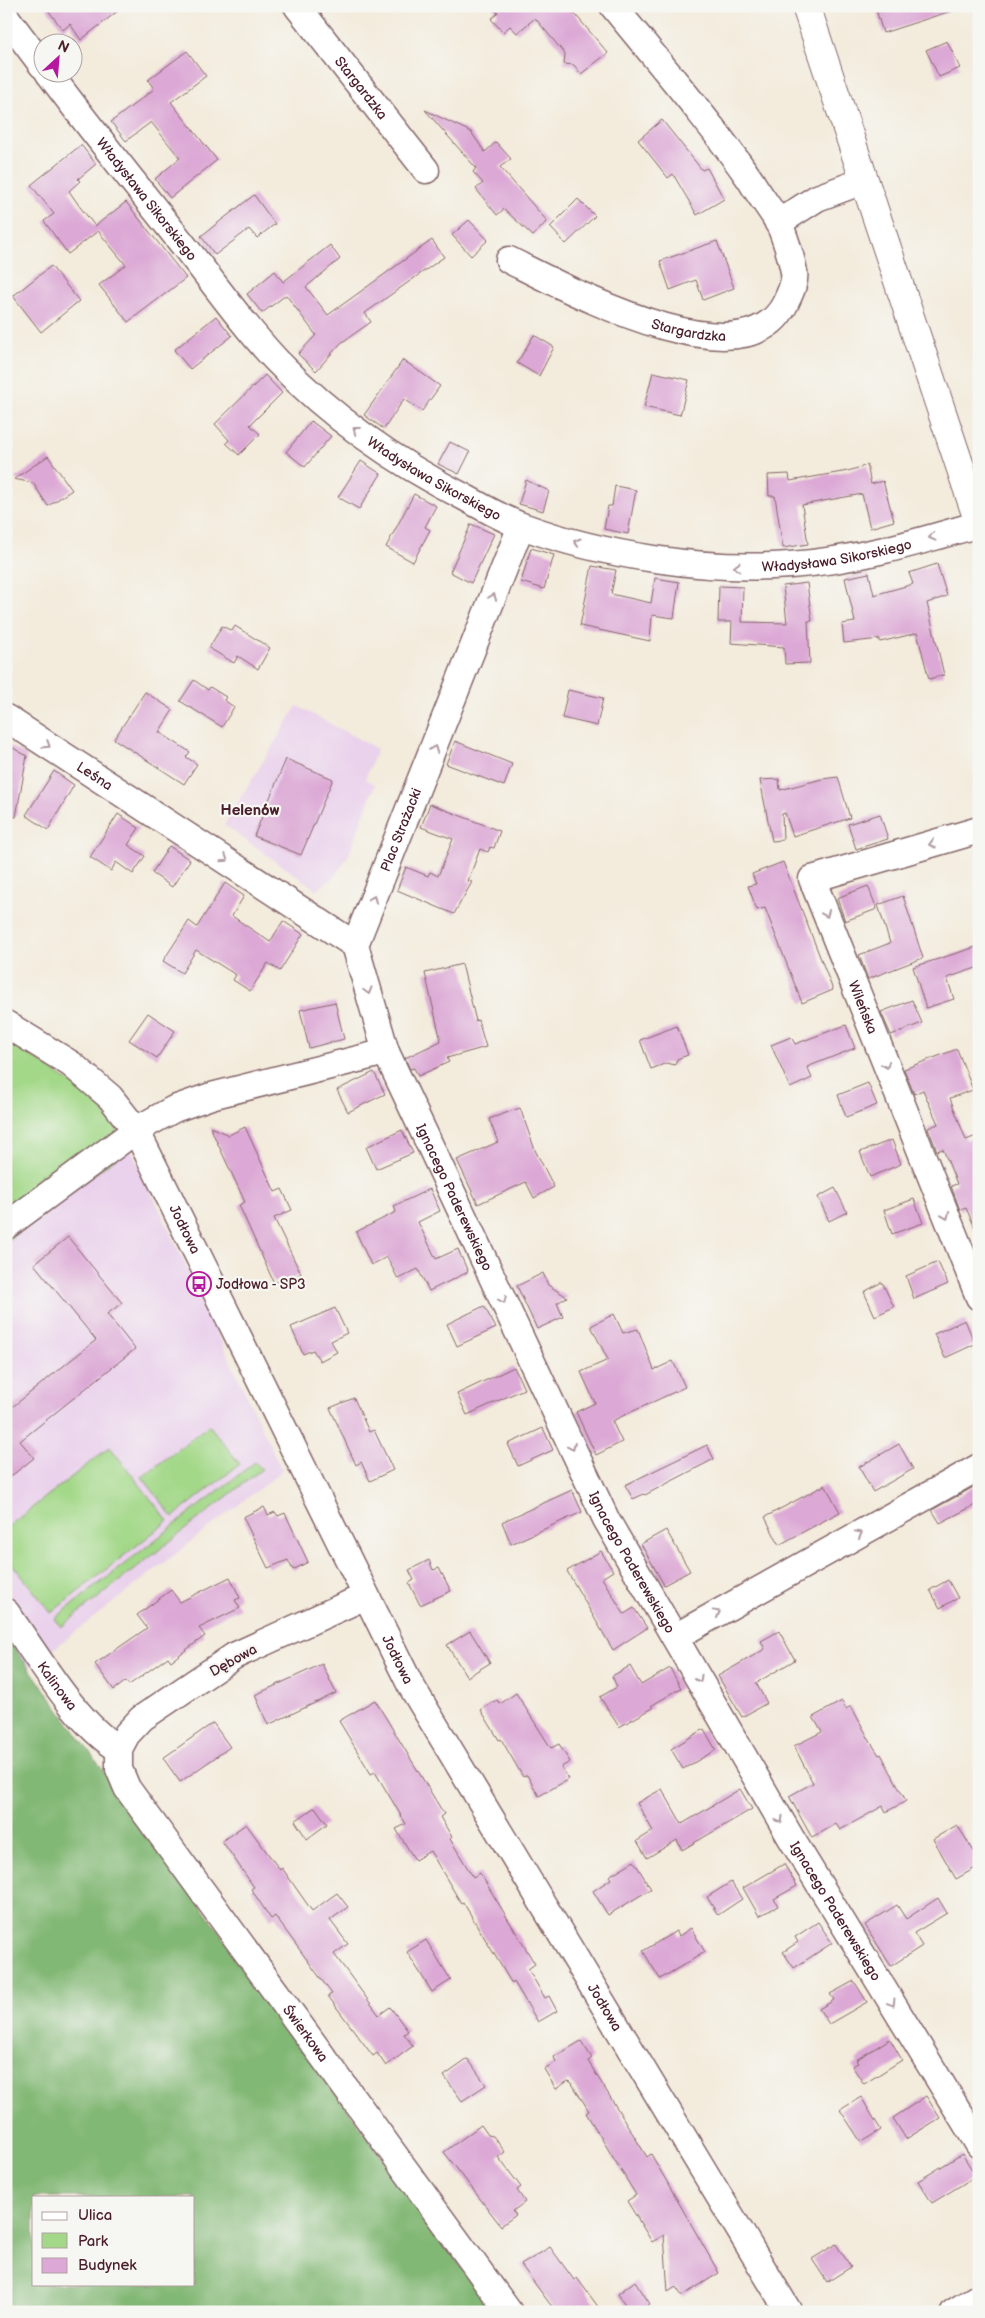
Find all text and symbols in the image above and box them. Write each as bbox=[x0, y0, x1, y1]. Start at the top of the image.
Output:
north arrow bbox=[32, 32, 82, 82]
text: N bbox=[55, 37, 72, 57]
street label: Stargardzka bbox=[331, 53, 391, 123]
street label: Władysława Sikorskiego bbox=[93, 135, 200, 264]
street label: Stargardzka bbox=[649, 315, 726, 345]
one-way arrow bbox=[353, 427, 362, 435]
street label: Władysława Sikorskiego bbox=[364, 433, 504, 524]
one-way arrow bbox=[928, 531, 936, 541]
street label: Władysława Sikorskiego bbox=[761, 536, 914, 575]
one-way arrow bbox=[573, 538, 582, 548]
one-way arrow bbox=[733, 561, 741, 572]
one-way arrow bbox=[488, 594, 498, 602]
one-way arrow bbox=[42, 739, 51, 748]
one-way arrow bbox=[428, 745, 439, 754]
street label: Leśna bbox=[73, 758, 116, 794]
street label: Plac Strażacki bbox=[377, 786, 425, 874]
district label: Helenów bbox=[221, 801, 280, 820]
one-way arrow bbox=[928, 838, 937, 848]
one-way arrow bbox=[219, 853, 228, 863]
one-way arrow bbox=[367, 895, 378, 904]
one-way arrow bbox=[820, 909, 830, 918]
street label: Wileńska bbox=[844, 978, 881, 1036]
one-way arrow bbox=[363, 987, 373, 995]
one-way arrow bbox=[880, 1060, 890, 1069]
street label: Ignacego Paderewskiego bbox=[412, 1121, 496, 1274]
street label: Jodłowa bbox=[165, 1202, 204, 1257]
one-way arrow bbox=[940, 1211, 950, 1219]
bus stop icon: Jodłowa - SP3 bbox=[186, 1271, 212, 1297]
place label: Jodłowa - SP3 bbox=[216, 1276, 306, 1293]
one-way arrow bbox=[496, 1295, 507, 1304]
one-way arrow bbox=[566, 1442, 576, 1451]
street label: Ignacego Paderewskiego bbox=[585, 1489, 678, 1636]
one-way arrow bbox=[854, 1530, 863, 1540]
one-way arrow bbox=[712, 1609, 721, 1619]
street label: Jodłowa bbox=[378, 1632, 417, 1687]
street label: Dębowa bbox=[207, 1641, 260, 1680]
street label: Kalinowa bbox=[33, 1658, 81, 1714]
one-way arrow bbox=[693, 1674, 703, 1683]
one-way arrow bbox=[774, 1814, 784, 1823]
street label: Ignacego Paderewskiego bbox=[786, 1838, 884, 1984]
street label: Jodłowa bbox=[584, 1981, 625, 2034]
one-way arrow bbox=[886, 1998, 896, 2007]
street label: Świerkowa bbox=[279, 2001, 332, 2065]
legend bbox=[32, 2196, 195, 2286]
text: Ulica bbox=[78, 2206, 112, 2225]
text: Park bbox=[78, 2232, 109, 2251]
text: Budynek bbox=[78, 2256, 137, 2275]

